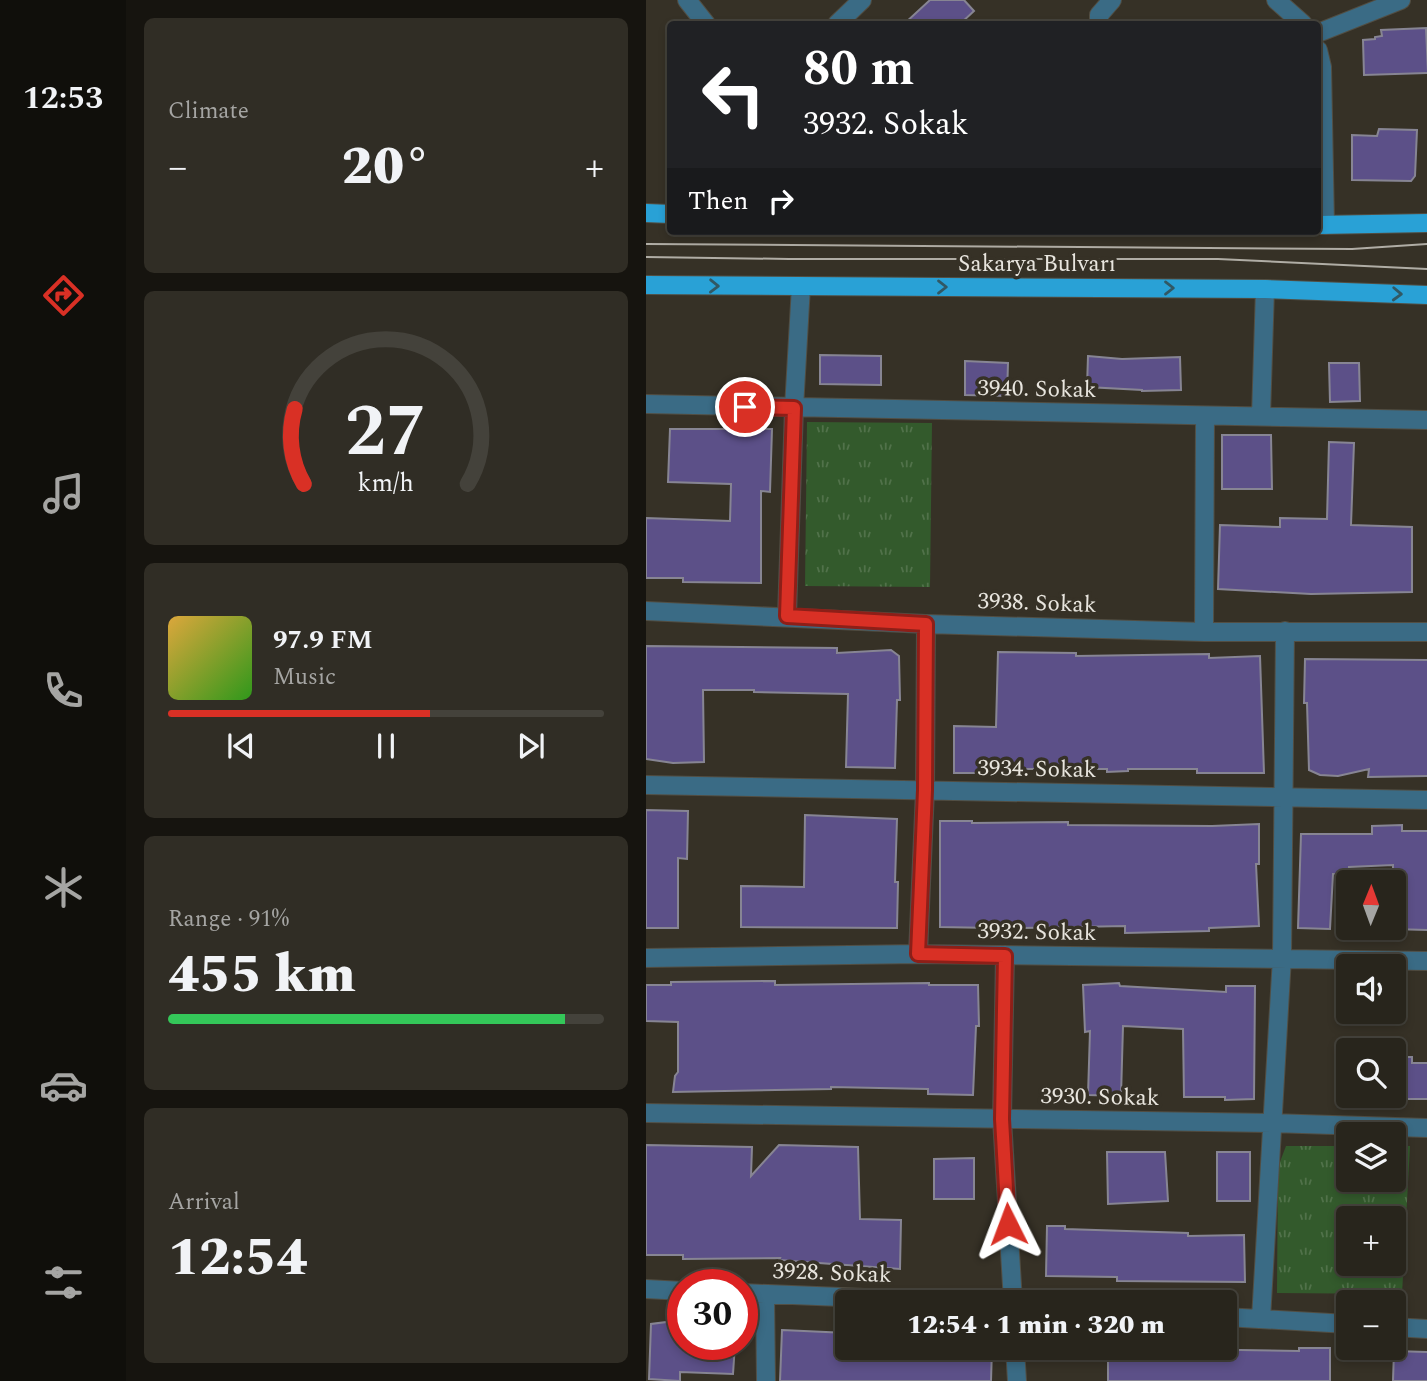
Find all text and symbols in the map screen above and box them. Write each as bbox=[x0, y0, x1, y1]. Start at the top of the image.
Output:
text: 80 m bbox=[803, 32, 914, 107]
icon: left bbox=[688, 49, 779, 140]
text: 12:53 bbox=[23, 74, 103, 123]
text: Climate bbox=[168, 94, 249, 129]
text: 3932. Sokak bbox=[803, 100, 969, 149]
text: 20° bbox=[342, 128, 430, 207]
text: − bbox=[168, 139, 187, 197]
text: + bbox=[585, 139, 604, 197]
text: Then bbox=[688, 181, 748, 221]
icon: right bbox=[762, 182, 800, 220]
street label: Sakarya Bulvarı bbox=[958, 247, 1116, 282]
icon: directions bbox=[39, 271, 88, 320]
one-way arrow bbox=[709, 278, 720, 293]
one-way arrow bbox=[937, 279, 947, 295]
one-way arrow bbox=[1164, 280, 1175, 296]
one-way arrow bbox=[1391, 286, 1402, 301]
street label: 3940. Sokak bbox=[977, 371, 1097, 408]
text: 27 bbox=[345, 377, 427, 488]
pin bbox=[715, 377, 775, 437]
icon: arrive bbox=[726, 388, 764, 426]
text: km/h bbox=[358, 465, 414, 503]
icon: music bbox=[39, 469, 88, 518]
street label: 3938. Sokak bbox=[977, 584, 1097, 623]
text: 97.9 FM bbox=[273, 620, 373, 660]
text: Music bbox=[273, 660, 336, 695]
icon: phone bbox=[39, 666, 88, 715]
icon: previous bbox=[222, 727, 260, 765]
icon: pause bbox=[367, 727, 405, 765]
icon: next bbox=[512, 727, 550, 765]
street label: 3934. Sokak bbox=[977, 751, 1097, 788]
icon: climate bbox=[39, 863, 88, 912]
north arrow bbox=[1336, 870, 1406, 940]
map controls bbox=[1336, 870, 1406, 1360]
text: Range · 91% bbox=[168, 902, 289, 937]
street label: 3932. Sokak bbox=[977, 914, 1097, 951]
text: 455 km bbox=[168, 936, 356, 1015]
button: sound bbox=[1336, 954, 1406, 1024]
button: search bbox=[1336, 1038, 1406, 1108]
icon: car bbox=[39, 1061, 88, 1110]
street label: 3930. Sokak bbox=[1040, 1079, 1160, 1116]
button: layers bbox=[1336, 1122, 1406, 1192]
text: Arrival bbox=[168, 1185, 240, 1220]
position arrow bbox=[971, 1187, 1045, 1261]
button: + bbox=[1336, 1206, 1406, 1276]
text: 12:54 bbox=[168, 1219, 307, 1298]
street label: 3928. Sokak bbox=[772, 1254, 892, 1293]
icon: filters bbox=[39, 1258, 88, 1307]
speed limit sign: 30 bbox=[667, 1269, 758, 1360]
button: − bbox=[1336, 1290, 1406, 1360]
text: 12:54 · 1 min · 320 m bbox=[907, 1305, 1165, 1345]

